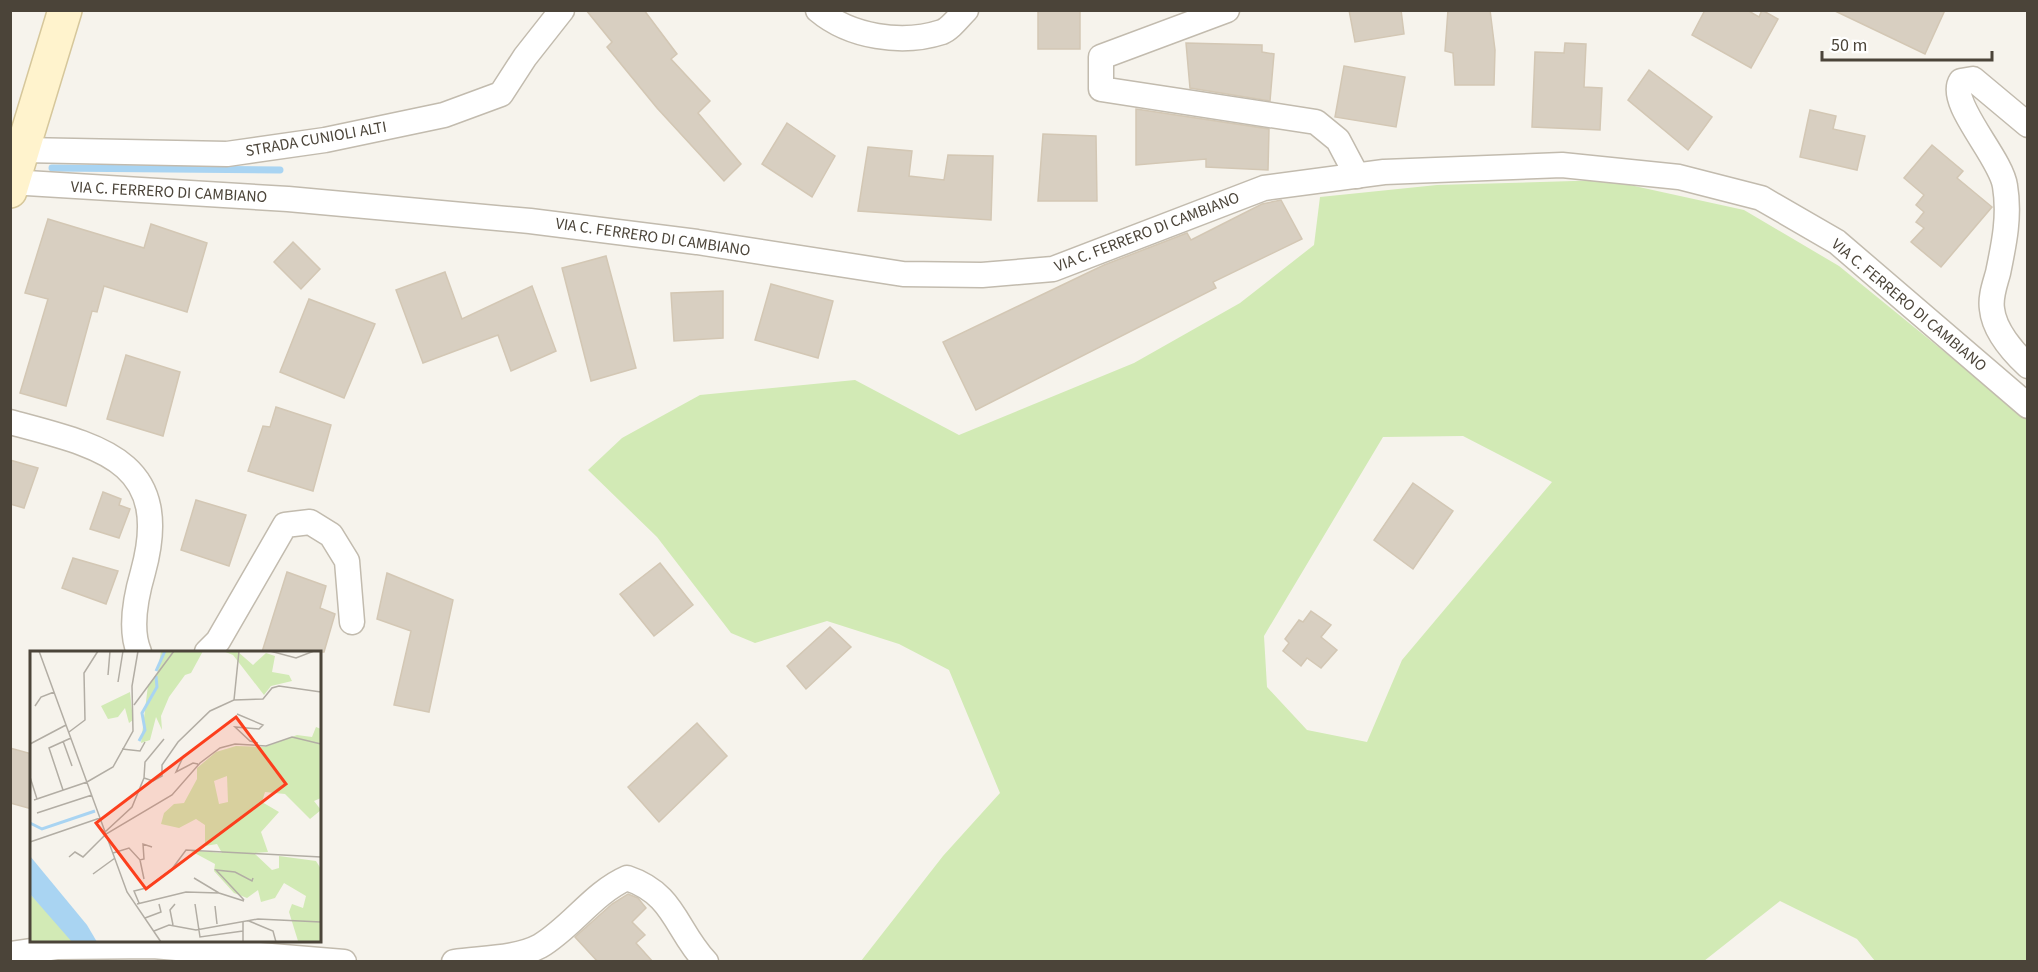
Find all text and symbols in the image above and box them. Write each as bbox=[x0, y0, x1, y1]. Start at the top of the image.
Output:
scale bar bbox=[1822, 24, 1992, 62]
text: 50 m bbox=[1831, 33, 1867, 58]
street label: STRADA CUNIOLI ALTI bbox=[244, 116, 388, 162]
street label: VIA C. FERRERO DI CAMBIANO bbox=[70, 176, 268, 208]
street label: VIA C. FERRERO DI CAMBIANO bbox=[1051, 187, 1243, 277]
street label: VIA C. FERRERO DI CAMBIANO bbox=[554, 212, 752, 262]
street label: VIA C. FERRERO DI CAMBIANO bbox=[1827, 233, 1991, 377]
inset map bbox=[30, 651, 321, 942]

